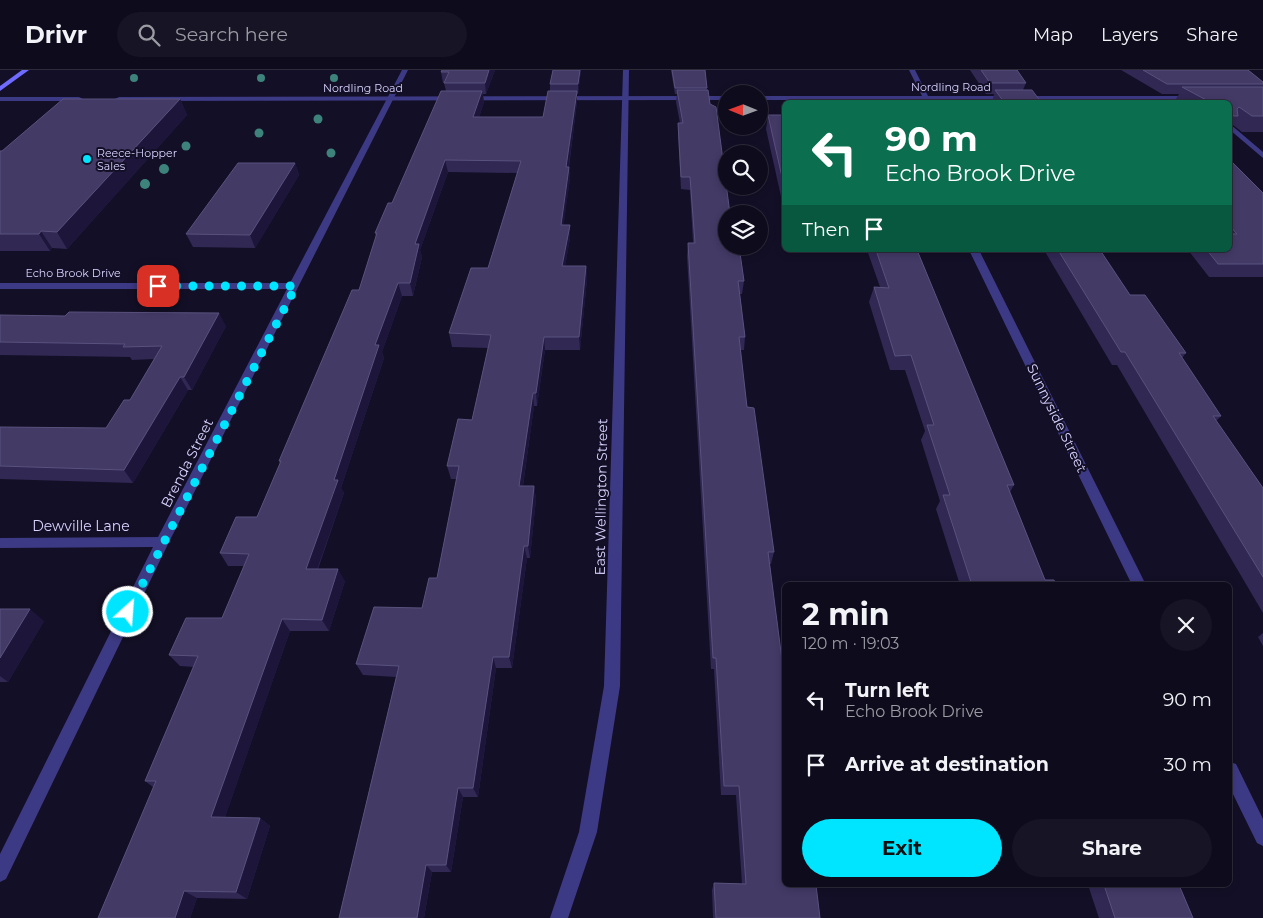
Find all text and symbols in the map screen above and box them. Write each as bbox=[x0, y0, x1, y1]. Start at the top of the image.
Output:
search box bbox=[117, 12, 467, 57]
text: Drivr bbox=[25, 20, 87, 49]
icon: search bbox=[135, 21, 163, 49]
text: Search here bbox=[175, 23, 288, 46]
text: Map bbox=[1033, 24, 1073, 46]
text: Layers bbox=[1101, 24, 1158, 46]
text: Share bbox=[1186, 24, 1238, 46]
street label: Nordling Road bbox=[911, 80, 991, 94]
street label: Nordling Road bbox=[323, 81, 403, 95]
north arrow bbox=[718, 85, 768, 135]
map controls bbox=[718, 85, 768, 255]
text: 90 m bbox=[885, 117, 978, 160]
icon: left bbox=[802, 120, 867, 185]
button: search bbox=[718, 145, 768, 195]
place label: Reece-Hopper Sales bbox=[97, 146, 177, 173]
marker: Reece-Hopper Sales bbox=[81, 153, 93, 165]
text: Echo Brook Drive bbox=[885, 160, 1075, 187]
button: layers bbox=[718, 205, 768, 255]
icon: arrive bbox=[860, 215, 888, 243]
text: Then bbox=[802, 218, 850, 241]
pin bbox=[137, 265, 179, 307]
street label: Echo Brook Drive bbox=[25, 266, 121, 280]
icon: arrive bbox=[144, 272, 172, 300]
street label: Sunnyside Street bbox=[1023, 361, 1091, 476]
street label: Brenda Street bbox=[157, 415, 217, 511]
street label: East Wellington Street bbox=[591, 418, 611, 576]
street label: Dewville Lane bbox=[32, 517, 130, 535]
position arrow bbox=[101, 585, 153, 637]
text: 2 min bbox=[802, 596, 889, 633]
button: close bbox=[1160, 599, 1212, 651]
text: 120 m · 19:03 bbox=[802, 634, 899, 653]
text: Turn left bbox=[845, 679, 930, 702]
icon: left bbox=[802, 686, 830, 714]
text: 90 m bbox=[1163, 688, 1212, 711]
text: Echo Brook Drive bbox=[845, 702, 984, 721]
icon: arrive bbox=[802, 751, 830, 779]
text: Arrive at destination bbox=[845, 753, 1049, 776]
text: 30 m bbox=[1164, 753, 1212, 776]
button: Exit bbox=[802, 819, 1002, 877]
button: Share bbox=[1012, 819, 1212, 877]

